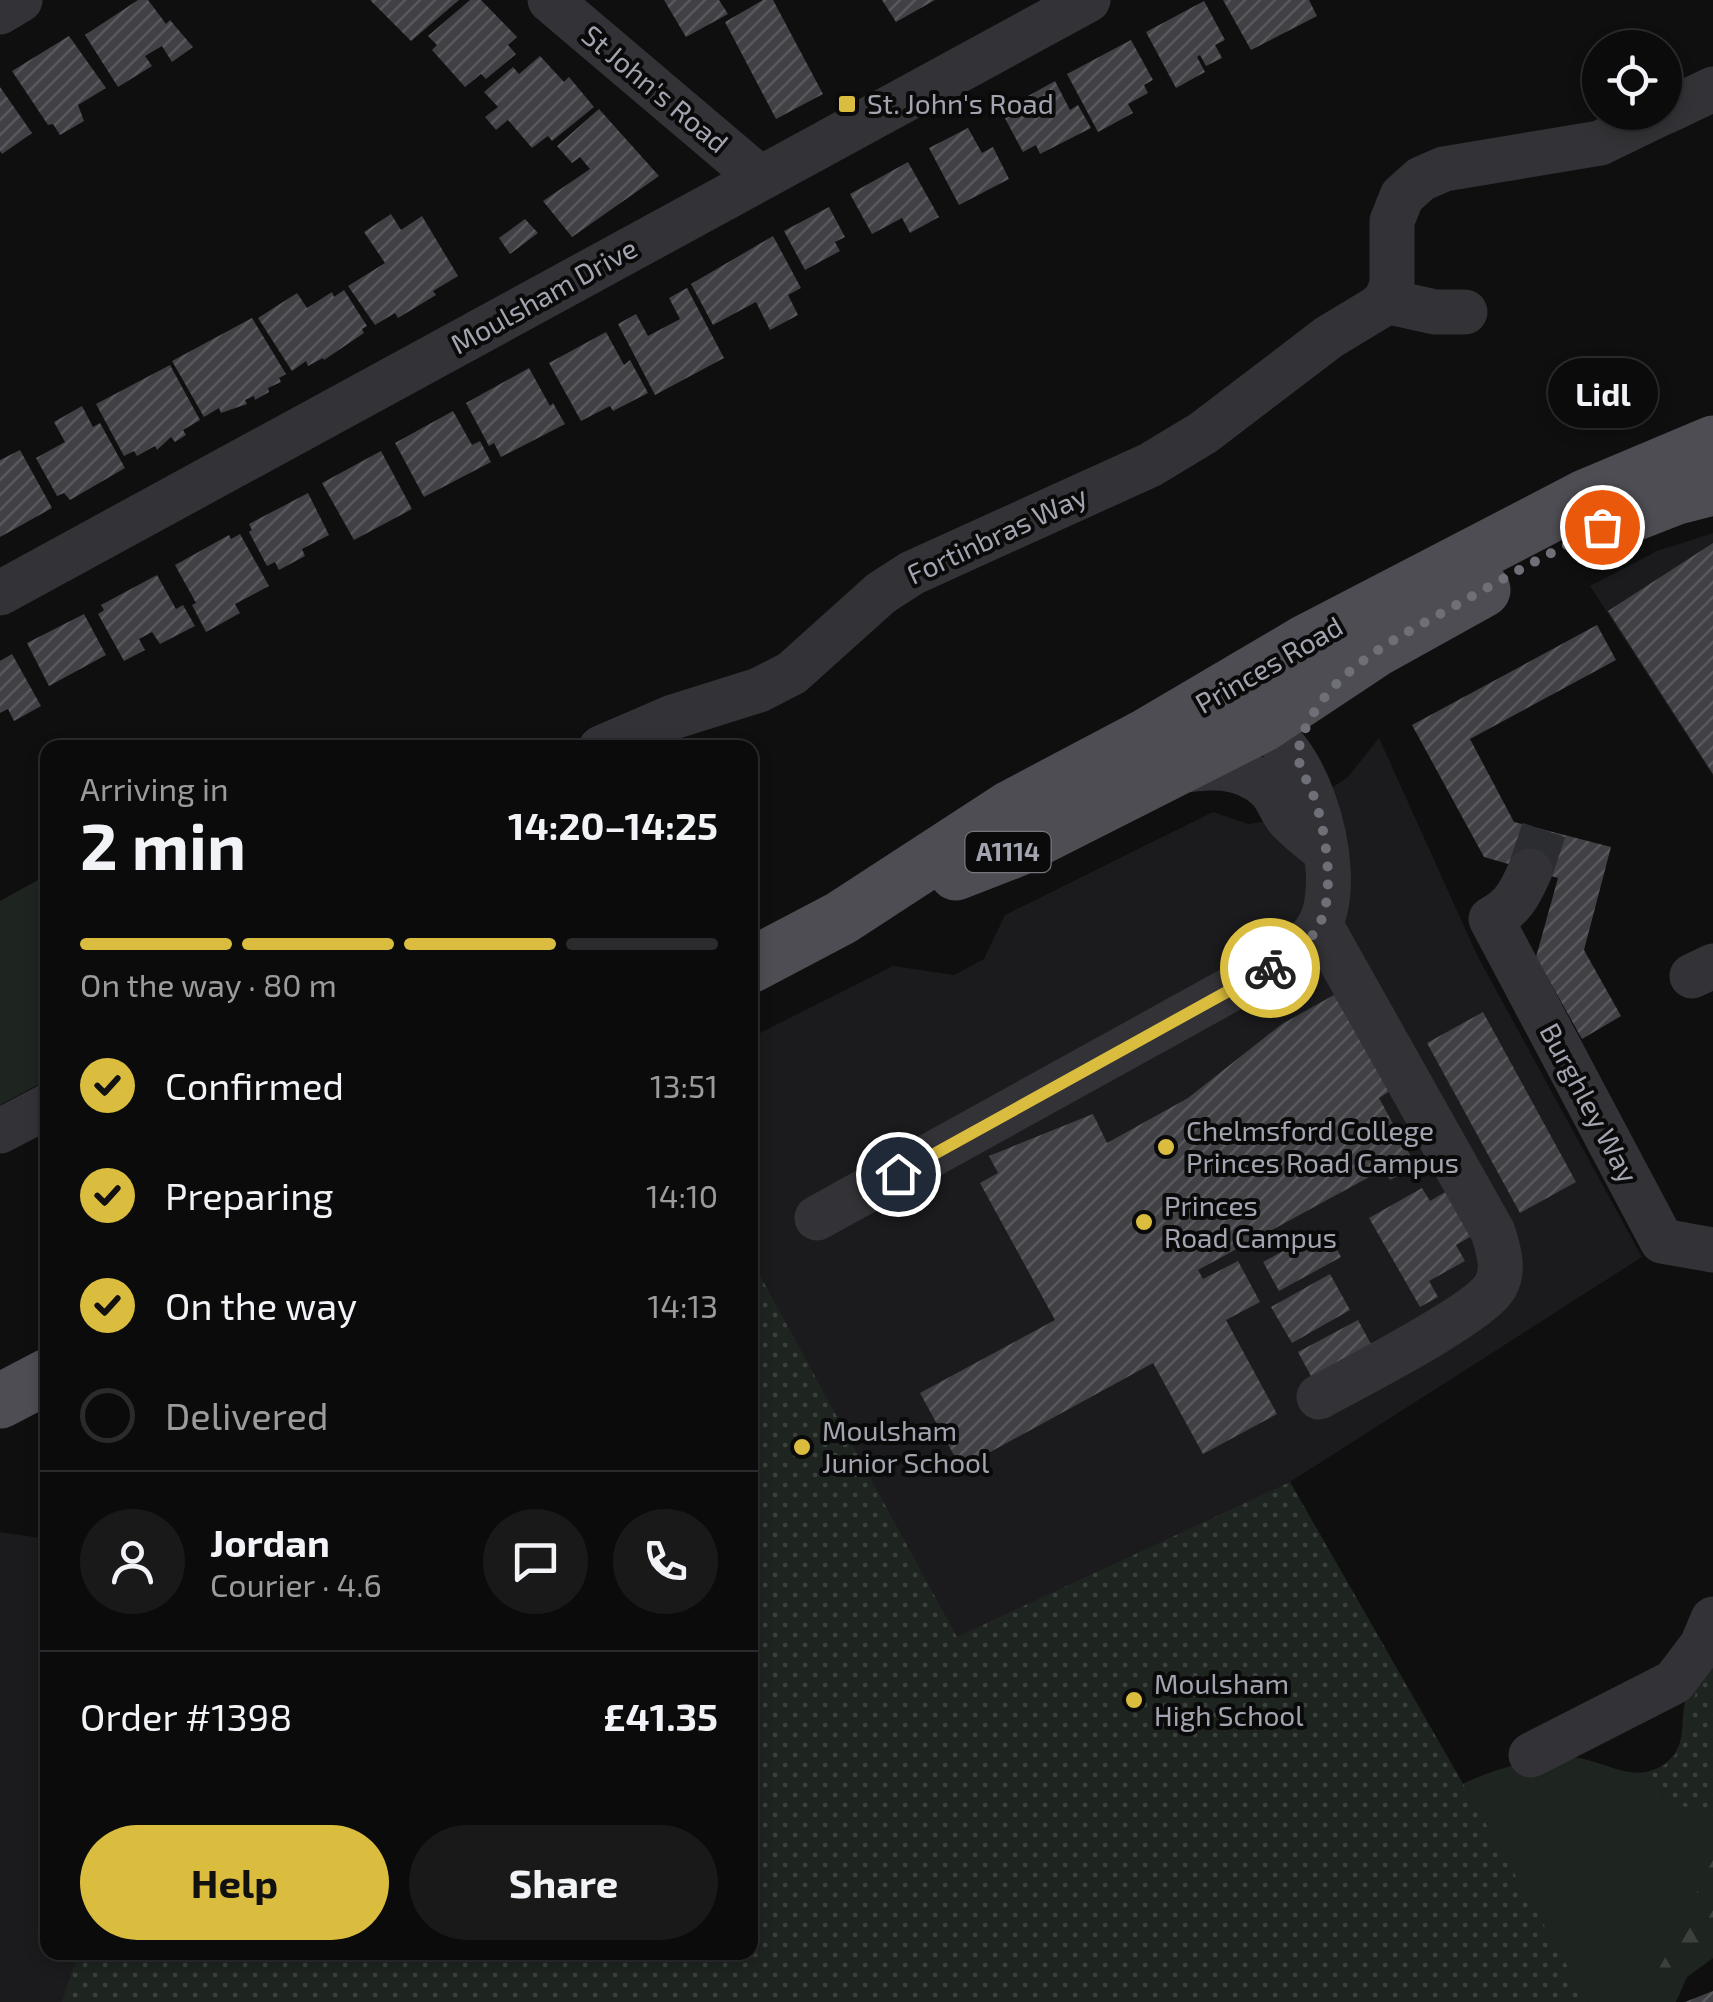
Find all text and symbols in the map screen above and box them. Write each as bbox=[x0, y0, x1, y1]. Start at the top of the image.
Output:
street label: St John's Road bbox=[576, 17, 736, 159]
map controls bbox=[1582, 30, 1682, 130]
button: locate bbox=[1582, 30, 1682, 130]
place label: St. John's Road bbox=[867, 86, 1054, 120]
marker: St. John's Road bbox=[836, 93, 858, 115]
street label: Moulsham Drive bbox=[444, 230, 643, 360]
callout: Lidl bbox=[1547, 357, 1657, 427]
text: Lidl bbox=[1575, 374, 1631, 412]
street label: Fortinbras Way bbox=[901, 477, 1092, 591]
pin bbox=[1560, 485, 1645, 570]
icon: bag bbox=[1575, 500, 1630, 555]
street label: Princes Road bbox=[1189, 608, 1348, 720]
text: Arriving in bbox=[80, 769, 229, 807]
text: 14:20–14:25 bbox=[508, 802, 718, 848]
text: 2 min bbox=[80, 805, 246, 883]
road number: A1114 bbox=[966, 832, 1050, 872]
courier bbox=[1220, 918, 1320, 1018]
icon: bike bbox=[1243, 941, 1298, 996]
text: On the way · 80 m bbox=[80, 965, 337, 1003]
street label: Burghley Way bbox=[1534, 1017, 1646, 1188]
icon: check bbox=[80, 1058, 135, 1113]
text: Confirmed bbox=[165, 1062, 344, 1108]
text: 13:51 bbox=[650, 1066, 718, 1104]
place label: Chelmsford College Princes Road Campus bbox=[1186, 1113, 1459, 1179]
pin bbox=[856, 1132, 941, 1217]
marker: Chelmsford College Princes Road Campus bbox=[1155, 1136, 1177, 1158]
icon: home bbox=[871, 1147, 926, 1202]
icon: check bbox=[80, 1168, 135, 1223]
text: Preparing bbox=[165, 1172, 333, 1218]
text: 14:10 bbox=[646, 1176, 718, 1214]
place label: Princes Road Campus bbox=[1164, 1188, 1337, 1254]
marker: Princes Road Campus bbox=[1133, 1211, 1155, 1233]
icon: check bbox=[80, 1278, 135, 1333]
text: On the way bbox=[165, 1282, 357, 1328]
text: 14:13 bbox=[648, 1286, 718, 1324]
text: Delivered bbox=[165, 1392, 329, 1438]
place label: Moulsham Junior School bbox=[822, 1413, 990, 1479]
marker: Moulsham Junior School bbox=[791, 1436, 813, 1458]
button: person bbox=[80, 1509, 185, 1614]
button: chat bbox=[483, 1509, 588, 1614]
button: phone bbox=[613, 1509, 718, 1614]
text: Jordan bbox=[210, 1519, 330, 1565]
text: Courier · 4.6 bbox=[210, 1565, 382, 1603]
place label: Moulsham High School bbox=[1154, 1666, 1304, 1732]
marker: Moulsham High School bbox=[1123, 1689, 1145, 1711]
text: Order #1398 bbox=[80, 1693, 292, 1739]
text: £41.35 bbox=[603, 1693, 718, 1739]
button: Help bbox=[80, 1825, 389, 1940]
button: Share bbox=[409, 1825, 718, 1940]

